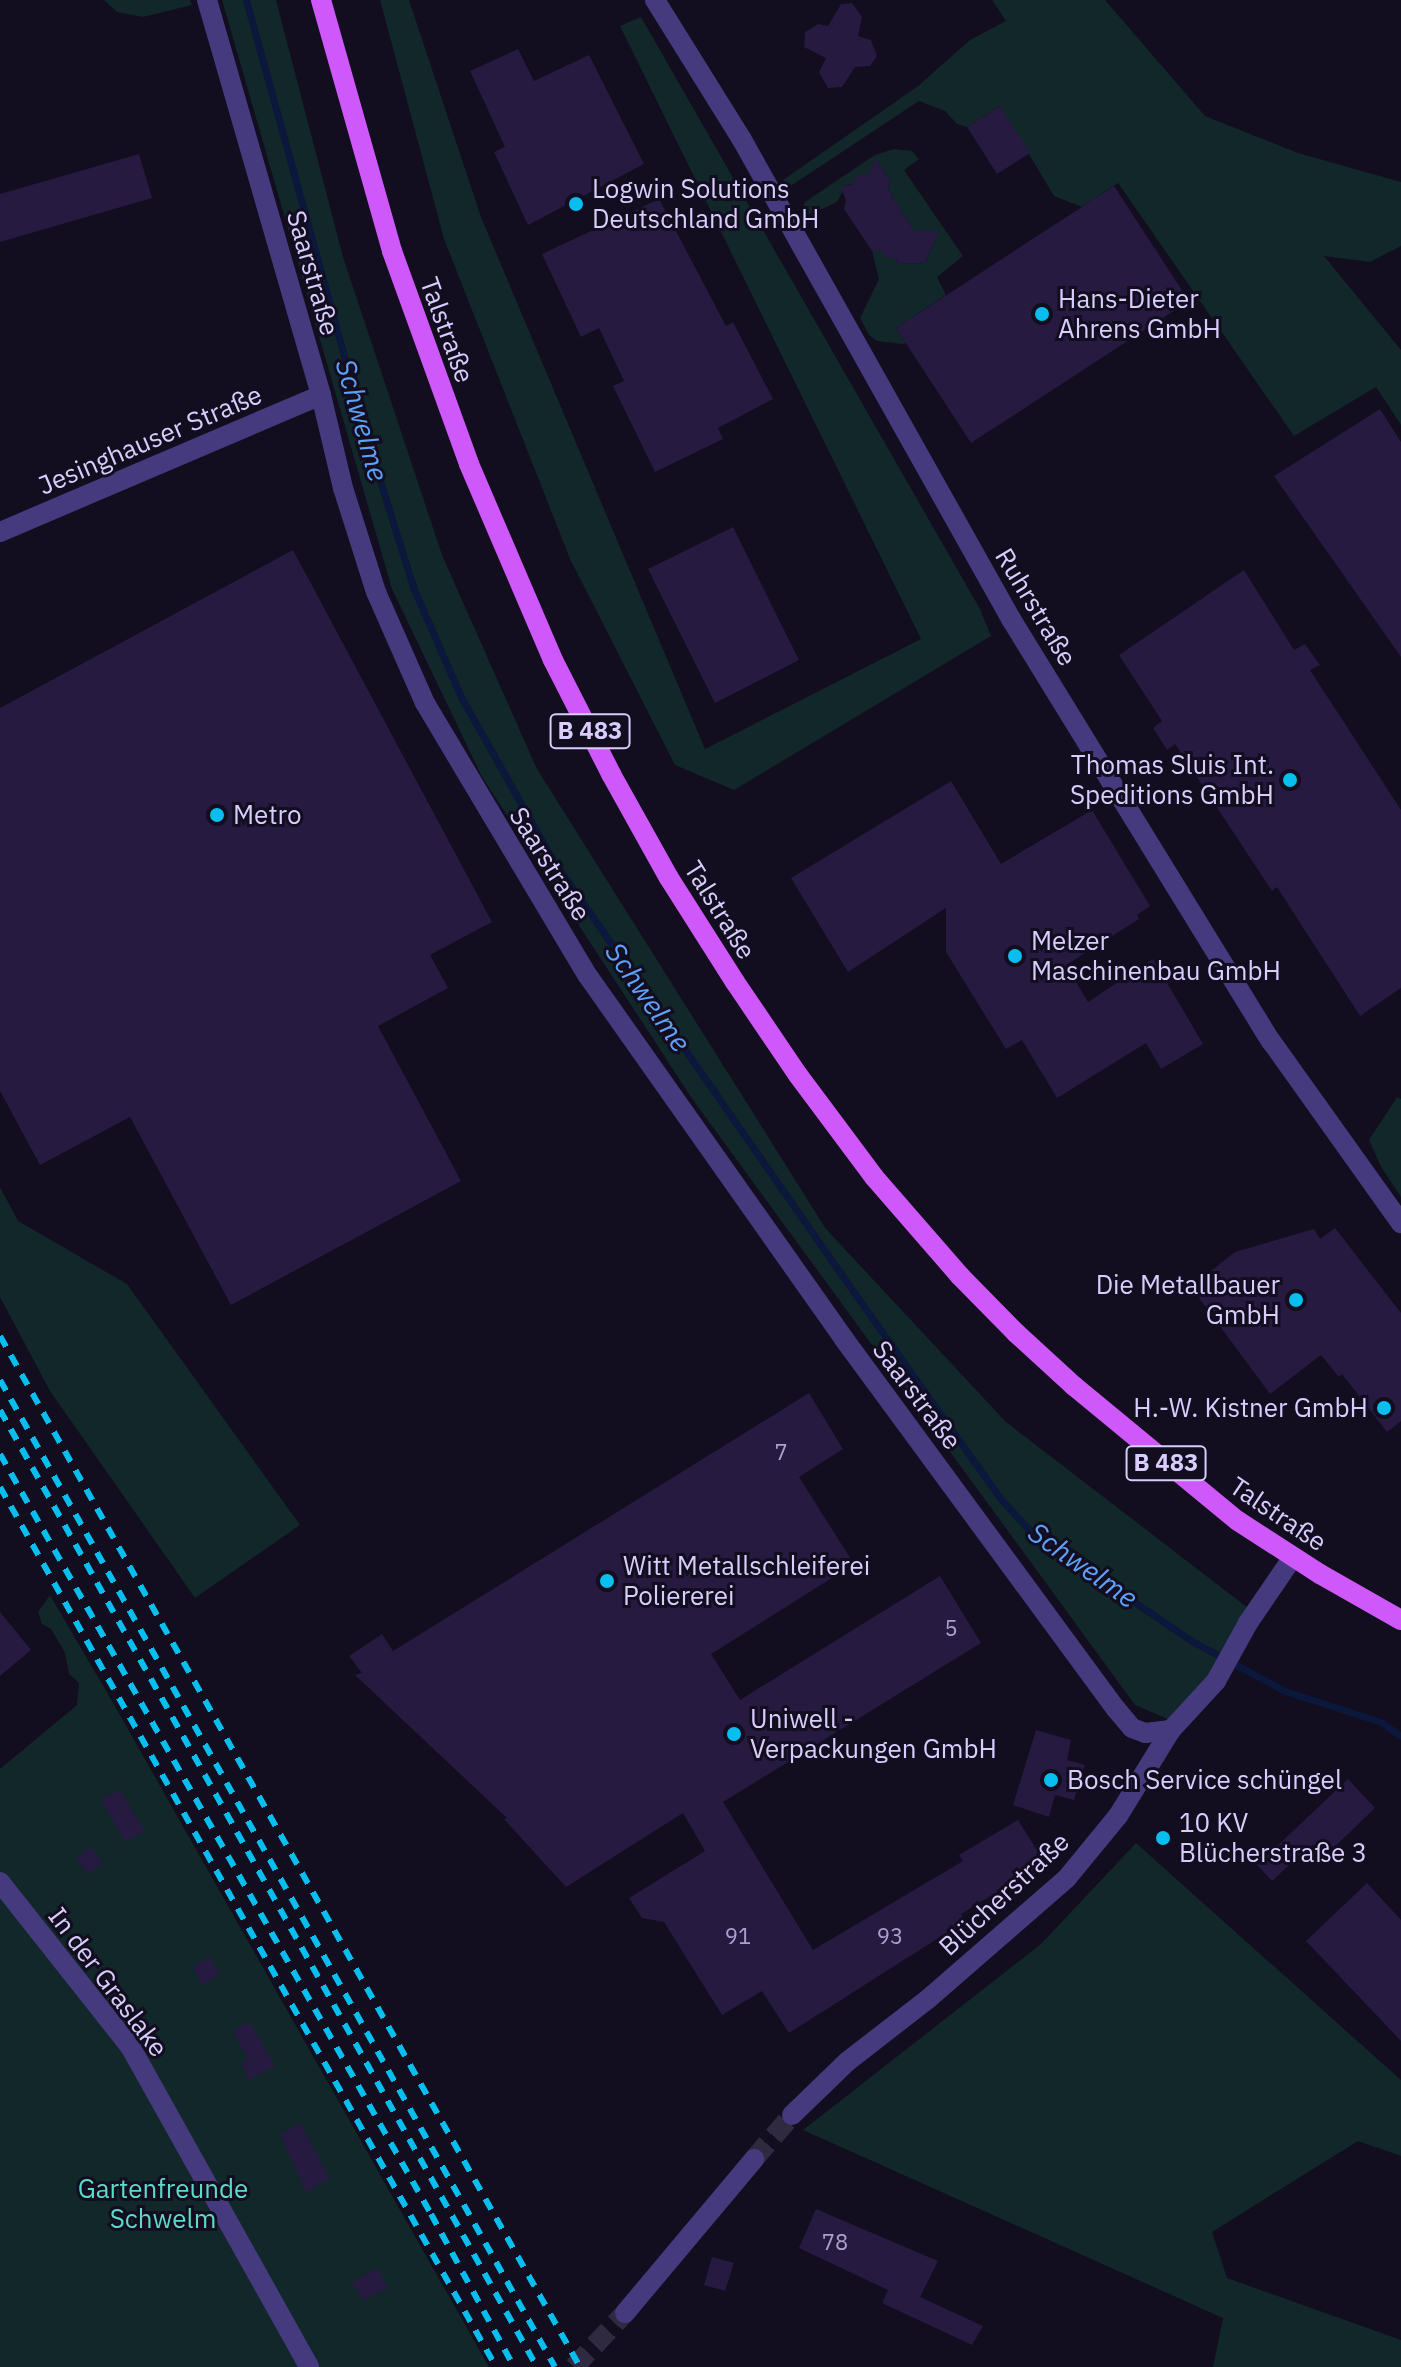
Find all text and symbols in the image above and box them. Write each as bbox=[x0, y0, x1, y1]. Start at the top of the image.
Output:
place label: Logwin Solutions Deutschland GmbH bbox=[592, 173, 819, 234]
marker: Logwin Solutions Deutschland GmbH bbox=[567, 195, 585, 213]
street label: Saarstraße bbox=[280, 207, 346, 339]
street label: Talstraße bbox=[414, 273, 480, 387]
place label: Hans-Dieter Ahrens GmbH bbox=[1058, 283, 1221, 344]
marker: Hans-Dieter Ahrens GmbH bbox=[1033, 305, 1051, 323]
water label: Schwelme bbox=[329, 355, 395, 485]
street label: Jesinghauser Straße bbox=[34, 379, 266, 501]
street label: Ruhrstraße bbox=[989, 543, 1083, 671]
road number: B 483 bbox=[548, 711, 632, 751]
place label: Thomas Sluis Int. Speditions GmbH bbox=[1070, 749, 1274, 810]
marker: Thomas Sluis Int. Speditions GmbH bbox=[1281, 771, 1299, 789]
place label: Metro bbox=[233, 799, 301, 831]
street label: Saarstraße bbox=[503, 801, 597, 927]
marker: Metro bbox=[208, 806, 226, 824]
street label: Talstraße bbox=[678, 855, 762, 965]
place label: Melzer Maschinenbau GmbH bbox=[1031, 925, 1281, 986]
water label: Schwelme bbox=[598, 936, 698, 1058]
marker: Melzer Maschinenbau GmbH bbox=[1006, 947, 1024, 965]
place label: Die Metallbauer GmbH bbox=[1096, 1269, 1280, 1330]
marker: Die Metallbauer GmbH bbox=[1287, 1291, 1305, 1309]
street label: Saarstraße bbox=[866, 1334, 968, 1456]
place label: H.-W. Kistner GmbH bbox=[1133, 1392, 1368, 1424]
marker: H.-W. Kistner GmbH bbox=[1375, 1399, 1393, 1417]
house number: 7 bbox=[774, 1439, 788, 1465]
road number: B 483 bbox=[1124, 1443, 1208, 1483]
street label: Talstraße bbox=[1224, 1470, 1332, 1558]
water label: Schwelme bbox=[1022, 1515, 1144, 1615]
place label: Witt Metallschleiferei Poliererei bbox=[623, 1550, 870, 1612]
marker: Witt Metallschleiferei Poliererei bbox=[598, 1572, 616, 1590]
house number: 5 bbox=[944, 1615, 958, 1641]
place label: Uniwell - Verpackungen GmbH bbox=[750, 1703, 997, 1764]
marker: Uniwell - Verpackungen GmbH bbox=[725, 1725, 743, 1743]
place label: Bosch Service schüngel bbox=[1067, 1764, 1342, 1796]
marker: Bosch Service schüngel bbox=[1042, 1771, 1060, 1789]
place label: 10 KV Blücherstraße 3 bbox=[1179, 1807, 1367, 1868]
street label: Blücherstraße bbox=[933, 1826, 1075, 1962]
marker: 10 KV Blücherstraße 3 bbox=[1154, 1829, 1172, 1847]
street label: In der Graslake bbox=[42, 1901, 174, 2063]
house number: 91 bbox=[725, 1923, 751, 1949]
house number: 93 bbox=[877, 1923, 903, 1949]
park label: Gartenfreunde Schwelm bbox=[78, 2173, 248, 2234]
house number: 78 bbox=[822, 2229, 848, 2255]

